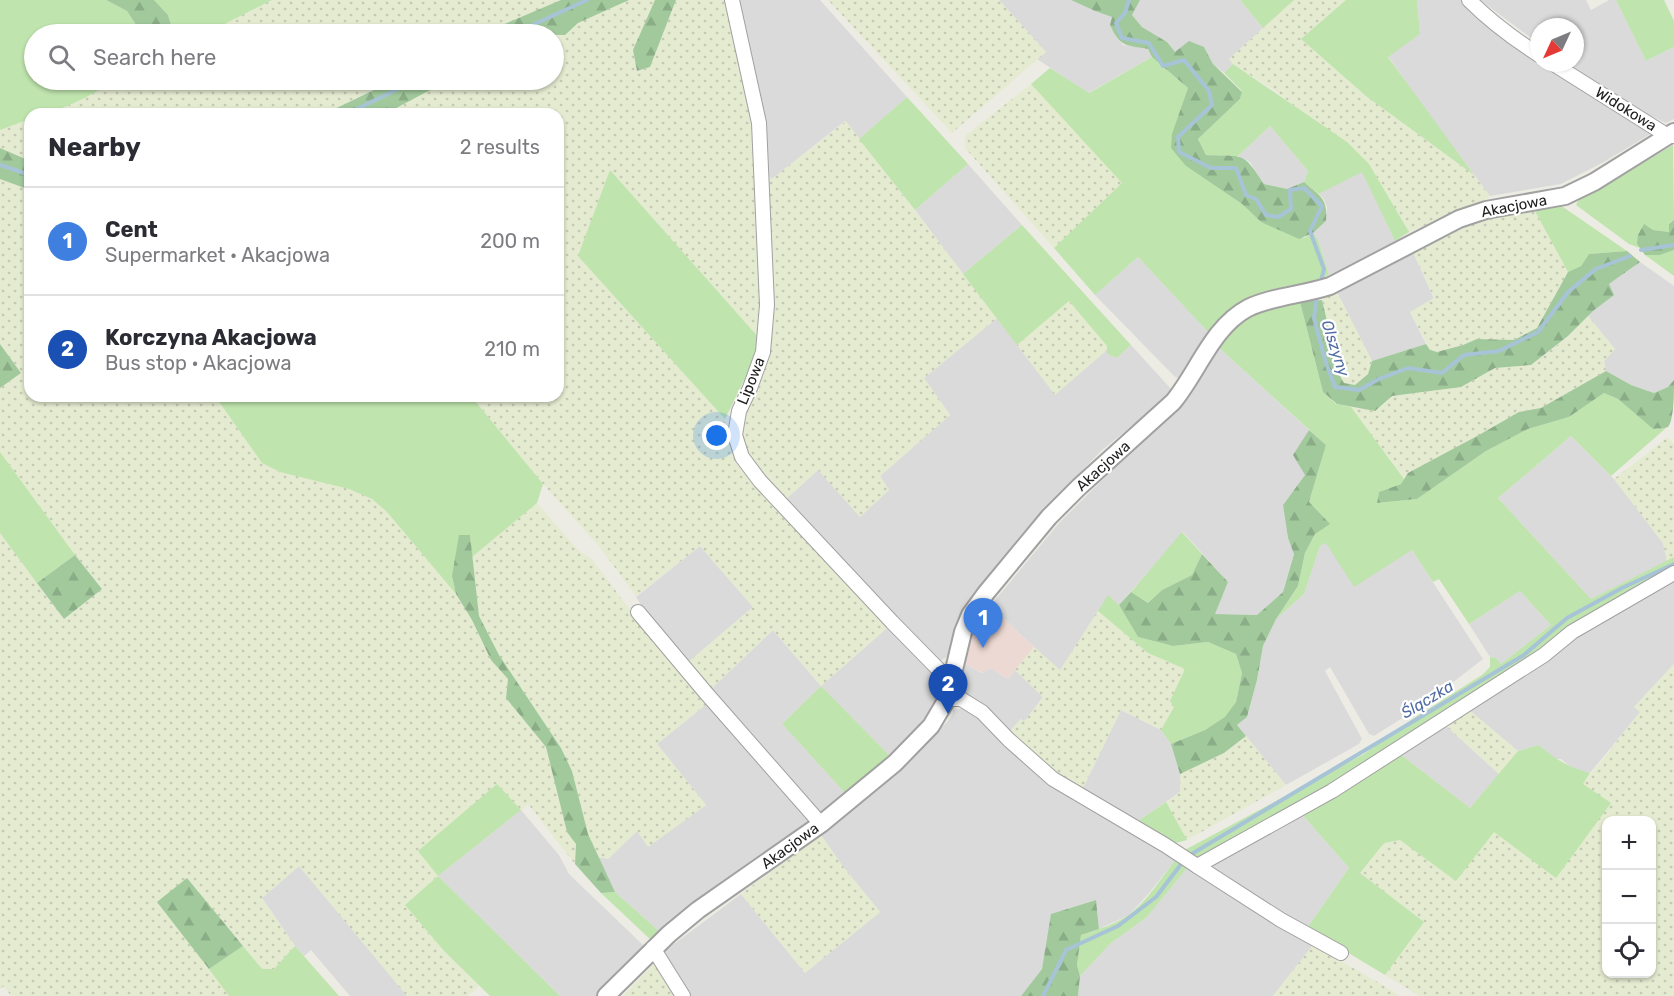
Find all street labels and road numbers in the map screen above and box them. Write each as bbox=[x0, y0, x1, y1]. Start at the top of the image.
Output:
street label: Widokowa bbox=[1592, 83, 1660, 135]
street label: Akacjowa bbox=[1480, 191, 1548, 221]
street label: Lipowa bbox=[733, 355, 769, 407]
street label: Akacjowa bbox=[1072, 437, 1134, 495]
street label: Akacjowa bbox=[758, 819, 822, 873]

